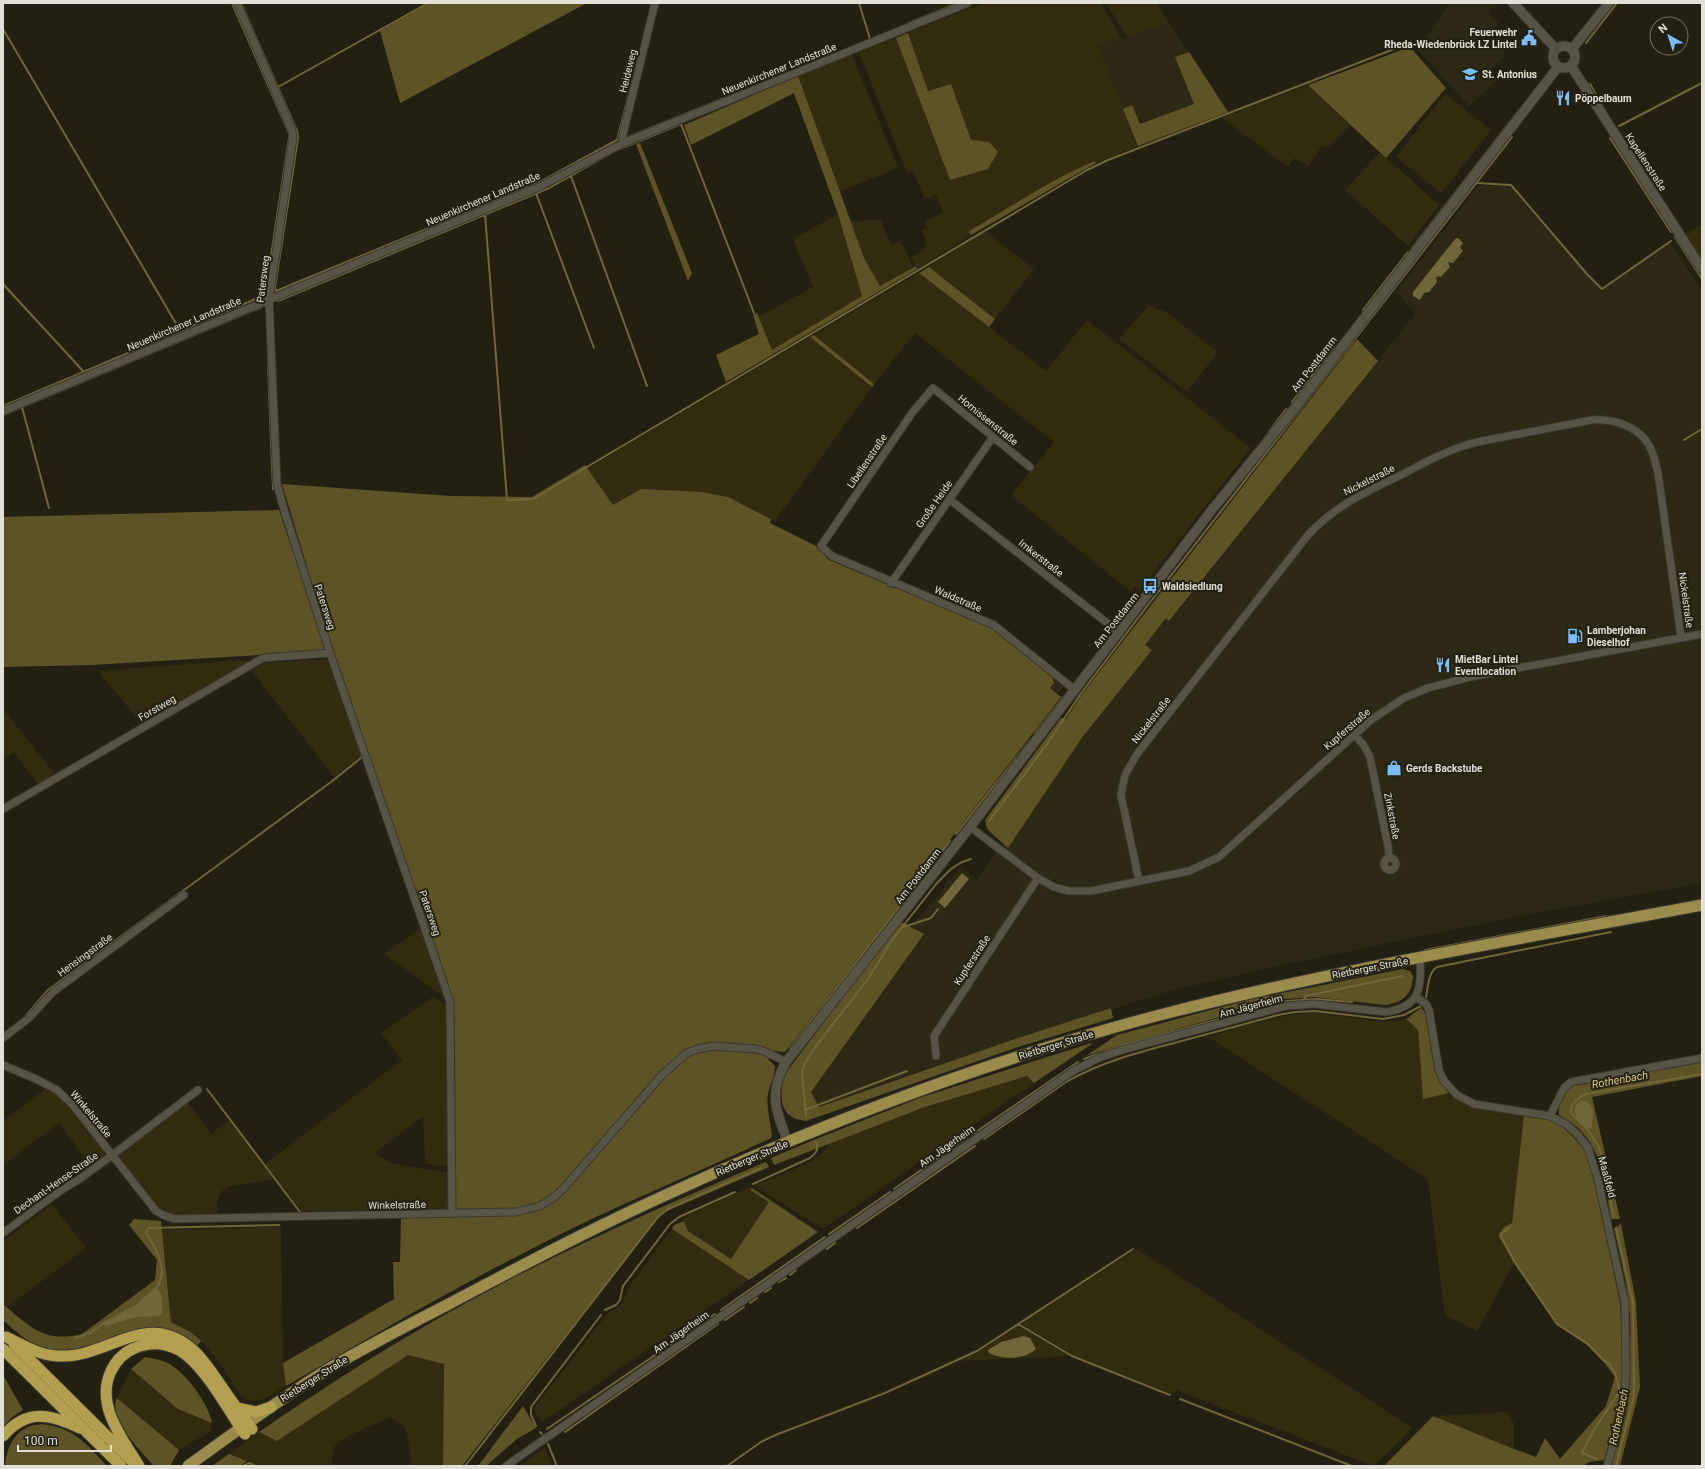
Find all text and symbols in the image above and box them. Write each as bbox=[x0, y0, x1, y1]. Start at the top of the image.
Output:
north arrow bbox=[1649, 16, 1689, 56]
text: N bbox=[1656, 21, 1670, 36]
place label: Feuerwehr Rheda-Wiedenbrück LZ Lintel bbox=[1384, 27, 1517, 50]
public building icon: Feuerwehr Rheda-Wiedenbrück LZ Lintel bbox=[1520, 29, 1538, 47]
street label: Neuenkirchener Landstraße bbox=[720, 41, 838, 97]
street label: Heideweg bbox=[617, 48, 639, 94]
school or university icon: St. Antonius bbox=[1461, 65, 1479, 83]
place label: St. Antonius bbox=[1482, 69, 1537, 80]
restaurant icon: Pöppelbaum bbox=[1554, 89, 1572, 107]
place label: Pöppelbaum bbox=[1575, 93, 1632, 104]
street label: Kapellenstraße bbox=[1623, 131, 1669, 193]
street label: Neuenkirchener Landstraße bbox=[424, 170, 542, 228]
street label: Patersweg bbox=[255, 255, 271, 303]
street label: Neuenkirchener Landstraße bbox=[125, 295, 243, 353]
street label: Am Postdamm bbox=[1289, 334, 1339, 394]
street label: Hornissenstraße bbox=[956, 393, 1020, 447]
street label: Libellenstraße bbox=[845, 432, 889, 490]
street label: Nickelstraße bbox=[1342, 462, 1396, 498]
street label: Große Heide bbox=[914, 478, 954, 530]
street label: Imkerstraße bbox=[1017, 537, 1065, 579]
street label: Nickelstraße bbox=[1677, 572, 1695, 628]
bus stop icon: Waldsiedlung bbox=[1141, 577, 1159, 595]
place label: Waldsiedlung bbox=[1162, 581, 1223, 592]
street label: Patersweg bbox=[312, 583, 338, 631]
street label: Waldstraße bbox=[933, 584, 983, 614]
street label: Am Postdamm bbox=[1091, 590, 1141, 650]
place label: Lamberjohan Dieselhof bbox=[1587, 625, 1646, 648]
fuel station icon: Lamberjohan Dieselhof bbox=[1566, 627, 1584, 645]
place label: MietBar Lintel Eventlocation bbox=[1455, 654, 1519, 677]
restaurant icon: MietBar Lintel Eventlocation bbox=[1434, 656, 1452, 674]
street label: Forstweg bbox=[136, 693, 178, 723]
street label: Nickelstraße bbox=[1129, 695, 1173, 745]
street label: Kupferstraße bbox=[1322, 706, 1372, 752]
shop icon: Gerds Backstube bbox=[1385, 759, 1403, 777]
place label: Gerds Backstube bbox=[1406, 763, 1483, 774]
street label: Zinkstraße bbox=[1382, 792, 1402, 840]
street label: Am Postdamm bbox=[893, 846, 943, 906]
street label: Patersweg bbox=[417, 889, 443, 937]
street label: Hensingstraße bbox=[55, 931, 115, 979]
street label: Kupferstraße bbox=[952, 933, 992, 987]
street label: Rietberger Straße bbox=[1331, 955, 1409, 981]
street label: Am Jägerheim bbox=[1218, 992, 1284, 1020]
street label: Rietberger Straße bbox=[1017, 1028, 1095, 1062]
water label: Rothenbach bbox=[1591, 1069, 1649, 1091]
street label: Winkelstraße bbox=[68, 1088, 114, 1140]
street label: Am Jägerheim bbox=[917, 1123, 977, 1169]
street label: Rietberger Straße bbox=[714, 1138, 790, 1178]
street label: Dechant-Hense-Straße bbox=[12, 1150, 100, 1216]
street label: Maaßfeld bbox=[1596, 1155, 1618, 1199]
street label: Winkelstraße bbox=[368, 1199, 426, 1211]
street label: Am Jägerheim bbox=[651, 1309, 711, 1355]
street label: Rietberger Straße bbox=[278, 1354, 350, 1404]
water label: Rothenbach bbox=[1607, 1388, 1631, 1446]
scale bar bbox=[18, 1427, 111, 1453]
text: 100 m bbox=[24, 1434, 58, 1448]

